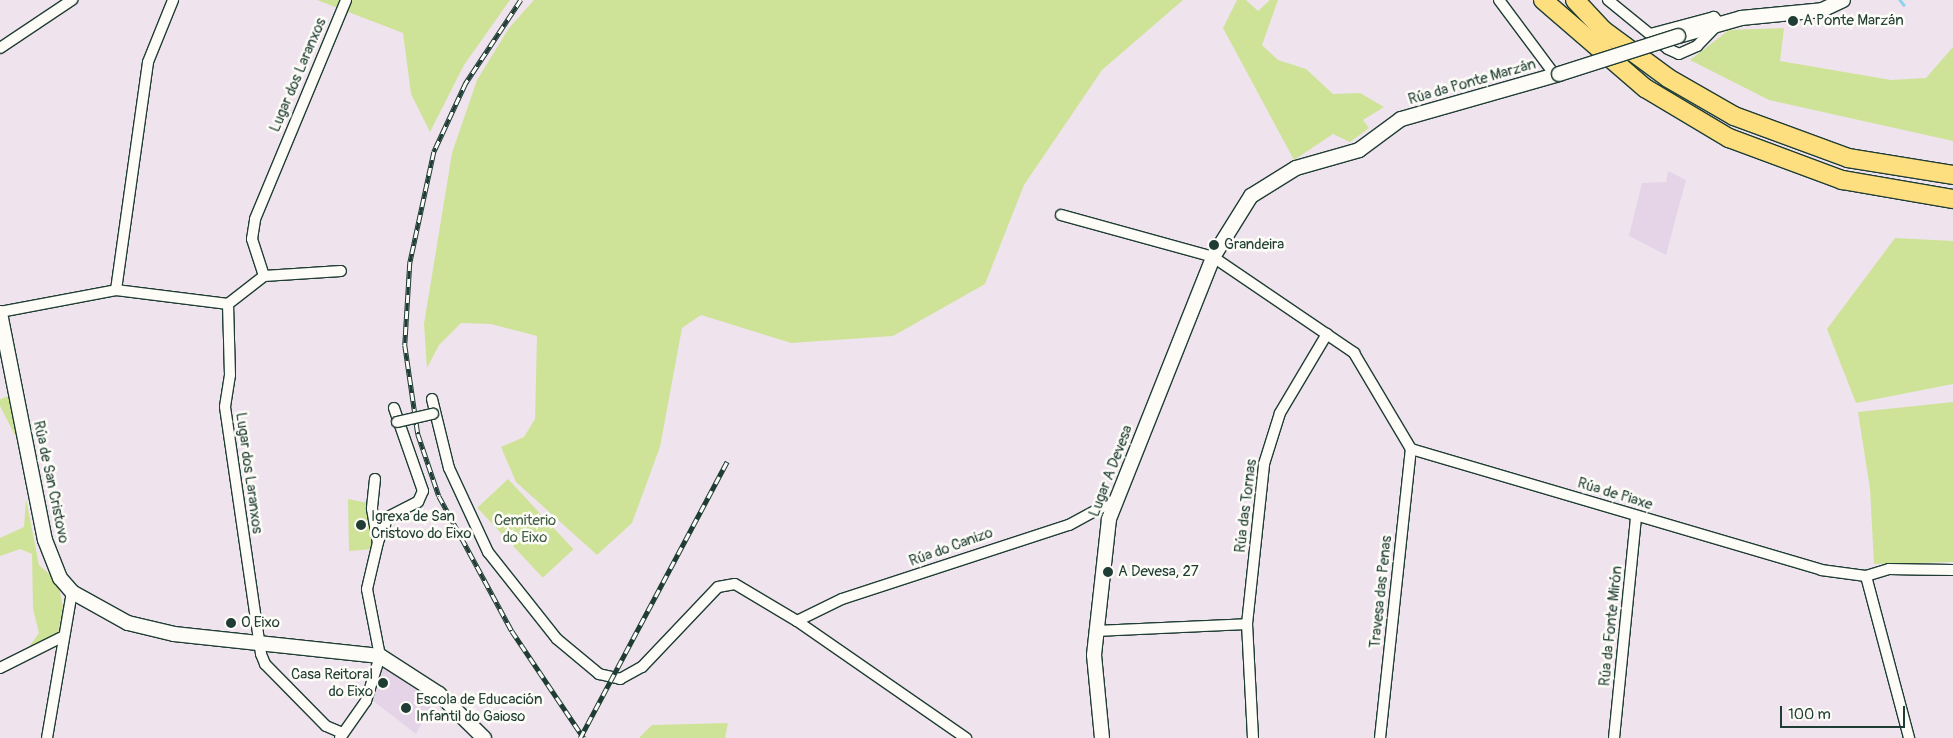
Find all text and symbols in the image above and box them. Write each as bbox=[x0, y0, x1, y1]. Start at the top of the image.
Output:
place label: A Ponte Marzán bbox=[1803, 12, 1904, 30]
street label: Lugar dos Laranxos bbox=[266, 15, 330, 135]
marker: A Ponte Marzán bbox=[1787, 15, 1799, 27]
street label: Rúa da Ponte Marzán bbox=[1406, 55, 1538, 109]
place label: Grandeira bbox=[1224, 236, 1284, 254]
marker: Grandeira bbox=[1208, 239, 1220, 251]
street label: Lugar dos Laranxos bbox=[232, 411, 266, 535]
street label: Rúa de San Cristovo bbox=[29, 419, 73, 545]
street label: Lugar A Devesa bbox=[1085, 423, 1137, 519]
street label: Rúa das Tornas bbox=[1231, 458, 1261, 554]
street label: Rúa de Piaxe bbox=[1575, 474, 1655, 514]
place label: Igrexa de San Cristovo do Eixo bbox=[371, 507, 472, 542]
park label: Cemiterio do Eixo bbox=[494, 511, 556, 546]
marker: Igrexa de San Cristovo do Eixo bbox=[355, 519, 367, 531]
street label: Rúa do Canizo bbox=[907, 524, 995, 570]
street label: Travesa das Penas bbox=[1366, 535, 1396, 649]
place label: A Devesa, 27 bbox=[1118, 563, 1199, 581]
street label: Rúa da Fonte Mirón bbox=[1596, 565, 1626, 687]
marker: A Devesa, 27 bbox=[1102, 566, 1114, 578]
place label: O Eixo bbox=[241, 614, 280, 632]
marker: O Eixo bbox=[225, 617, 237, 629]
place label: Casa Reitoral do Eixo bbox=[291, 665, 373, 700]
marker: Casa Reitoral do Eixo bbox=[377, 677, 389, 689]
place label: Escola de Educación Infantil do Gaioso bbox=[416, 690, 542, 725]
scale bar bbox=[1783, 696, 1908, 728]
marker: Escola de Educación Infantil do Gaioso bbox=[400, 702, 412, 714]
text: 100 m bbox=[1788, 705, 1831, 724]

